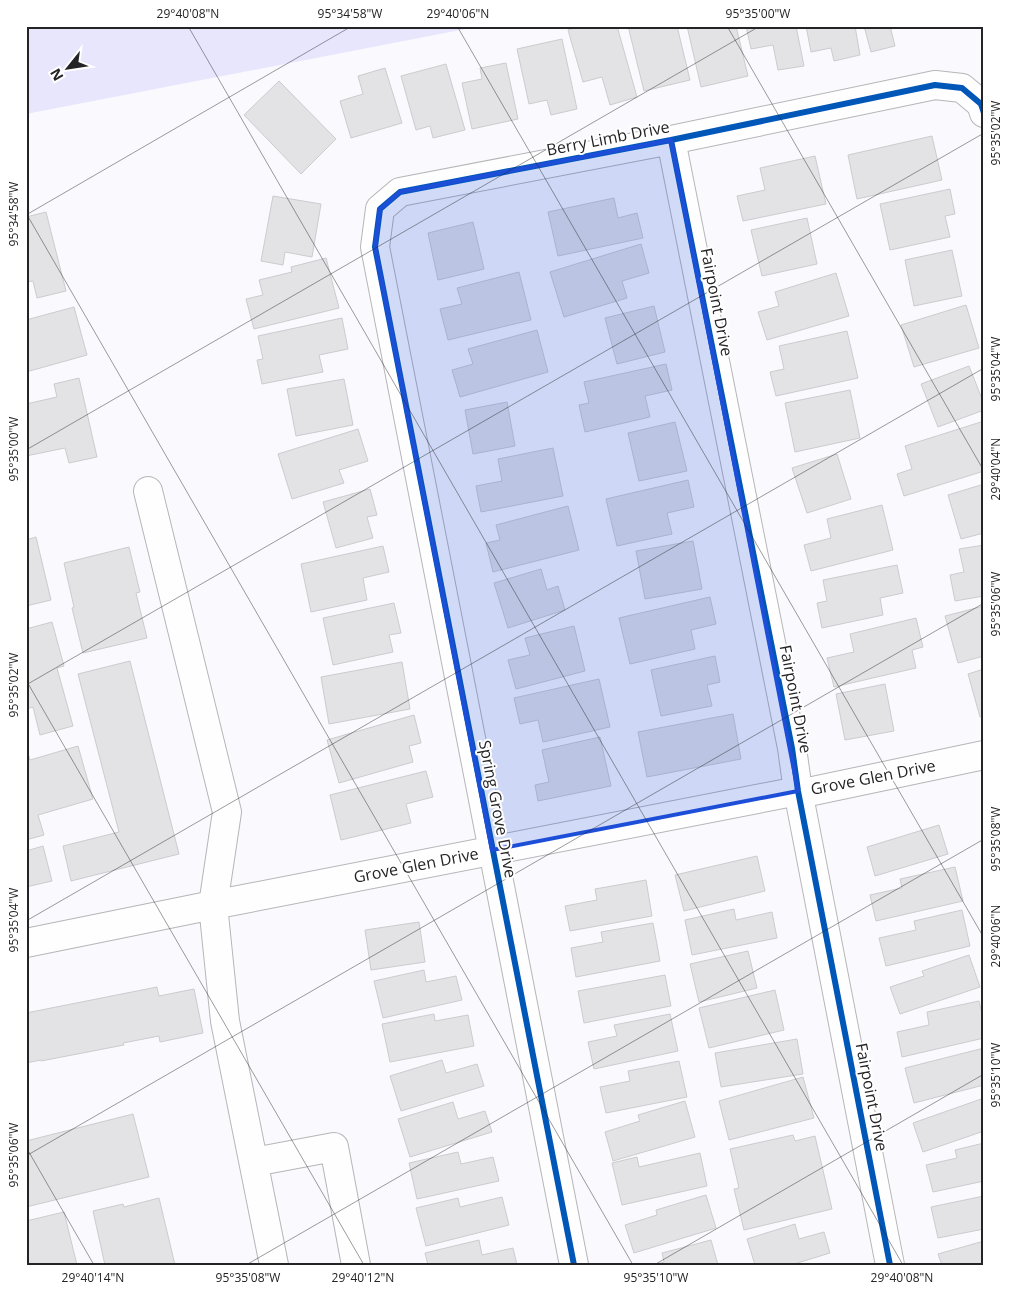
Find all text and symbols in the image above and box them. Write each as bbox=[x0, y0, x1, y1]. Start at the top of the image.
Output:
text: 29°40'08"N bbox=[157, 5, 219, 22]
text: 95°34'58"W bbox=[318, 5, 382, 22]
text: 29°40'06"N bbox=[427, 5, 489, 22]
text: 95°35'00"W bbox=[726, 5, 790, 22]
north arrow bbox=[42, 42, 92, 92]
text: N bbox=[45, 65, 67, 84]
text: 95°35'02"W bbox=[987, 101, 1004, 165]
street label: Berry Limb Drive bbox=[545, 115, 671, 161]
text: 95°34'58"W bbox=[5, 182, 22, 246]
street label: Fairpoint Drive bbox=[696, 246, 738, 358]
text: 95°35'04"W bbox=[987, 337, 1004, 401]
text: 95°35'00"W bbox=[5, 417, 22, 481]
text: 29°40'04"N bbox=[987, 438, 1004, 500]
text: 95°35'06"W bbox=[987, 572, 1004, 636]
street label: Fairpoint Drive bbox=[775, 643, 817, 755]
text: 95°35'02"W bbox=[5, 653, 22, 717]
street label: Spring Grove Drive bbox=[474, 738, 522, 880]
street label: Grove Glen Drive bbox=[809, 754, 937, 800]
text: 95°35'08"W bbox=[987, 807, 1004, 871]
street label: Grove Glen Drive bbox=[352, 842, 480, 888]
text: 95°35'04"W bbox=[5, 888, 22, 952]
text: 29°40'06"N bbox=[987, 905, 1004, 967]
street label: Fairpoint Drive bbox=[851, 1041, 893, 1153]
text: 95°35'10"W bbox=[987, 1043, 1004, 1107]
text: 95°35'06"W bbox=[5, 1123, 22, 1187]
text: 29°40'14"N bbox=[62, 1269, 124, 1286]
text: 95°35'08"W bbox=[216, 1269, 280, 1286]
text: 29°40'12"N bbox=[332, 1269, 394, 1286]
text: 95°35'10"W bbox=[624, 1269, 688, 1286]
text: 29°40'08"N bbox=[871, 1269, 933, 1286]

